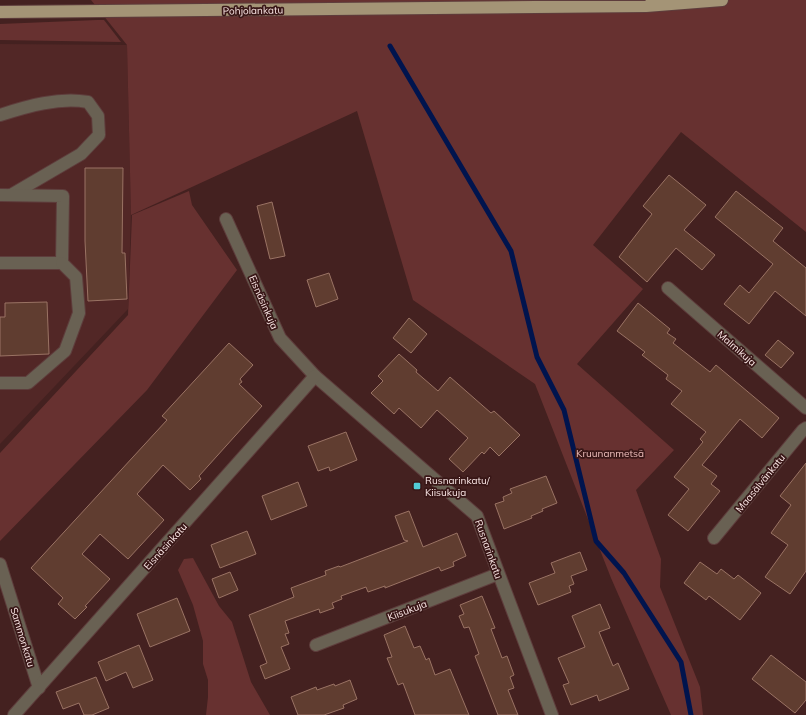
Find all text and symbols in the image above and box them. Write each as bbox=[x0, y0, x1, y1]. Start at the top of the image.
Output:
street label: Pohjolankatu bbox=[223, 3, 283, 18]
street label: Eisnäsinkuja bbox=[246, 273, 281, 331]
street label: Malmikuja bbox=[715, 328, 759, 369]
park label: Kruunanmetsä bbox=[576, 447, 644, 460]
street label: Maasälvänkatu bbox=[733, 451, 788, 515]
place label: Rusnarinkatu/ Kiisukuja bbox=[425, 474, 491, 499]
marker: Rusnarinkatu/ Kiisukuja bbox=[412, 481, 422, 491]
street label: Rusnarinkatu bbox=[472, 518, 505, 580]
street label: Eisnäsinkatu bbox=[141, 520, 190, 572]
street label: Kiisukuja bbox=[386, 597, 429, 624]
street label: Sammonkatu bbox=[7, 606, 38, 669]

